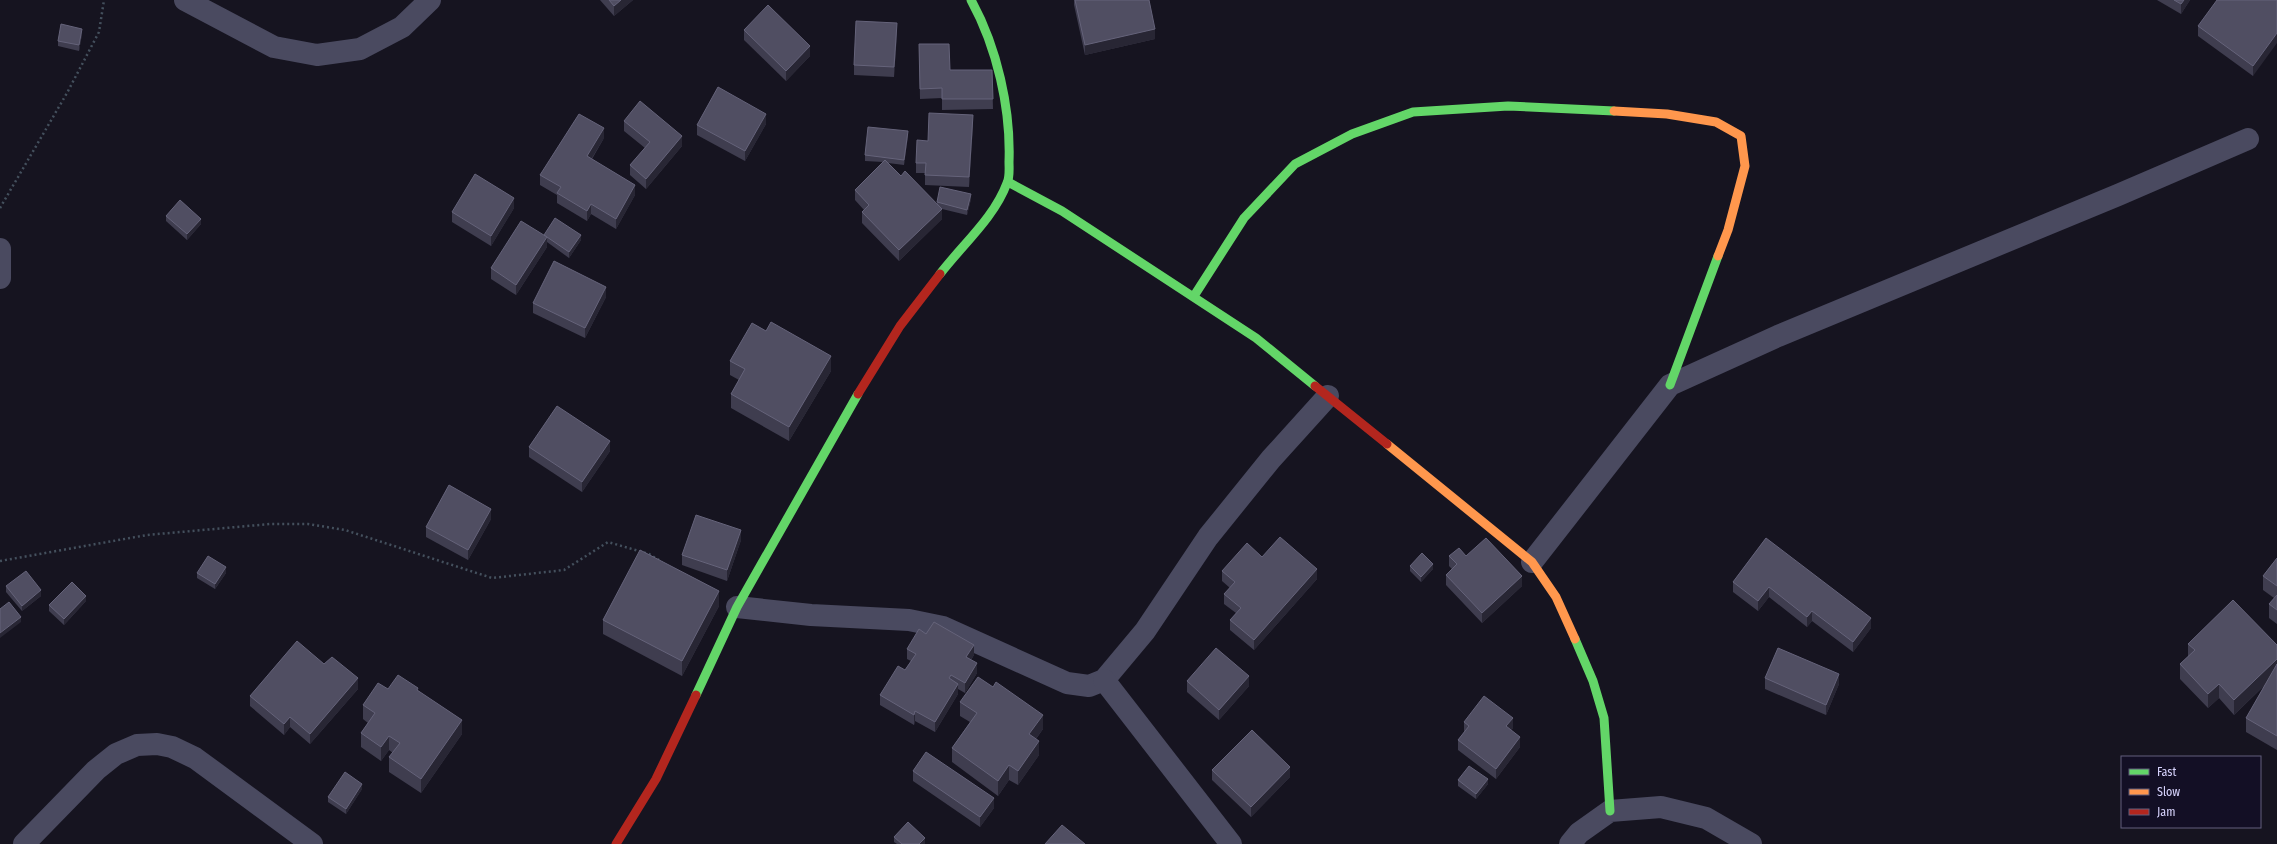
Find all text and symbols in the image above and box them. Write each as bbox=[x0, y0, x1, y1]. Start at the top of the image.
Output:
legend bbox=[2121, 756, 2261, 828]
text: Fast bbox=[2157, 765, 2176, 779]
text: Slow bbox=[2157, 785, 2180, 799]
text: Jam bbox=[2157, 805, 2175, 819]

